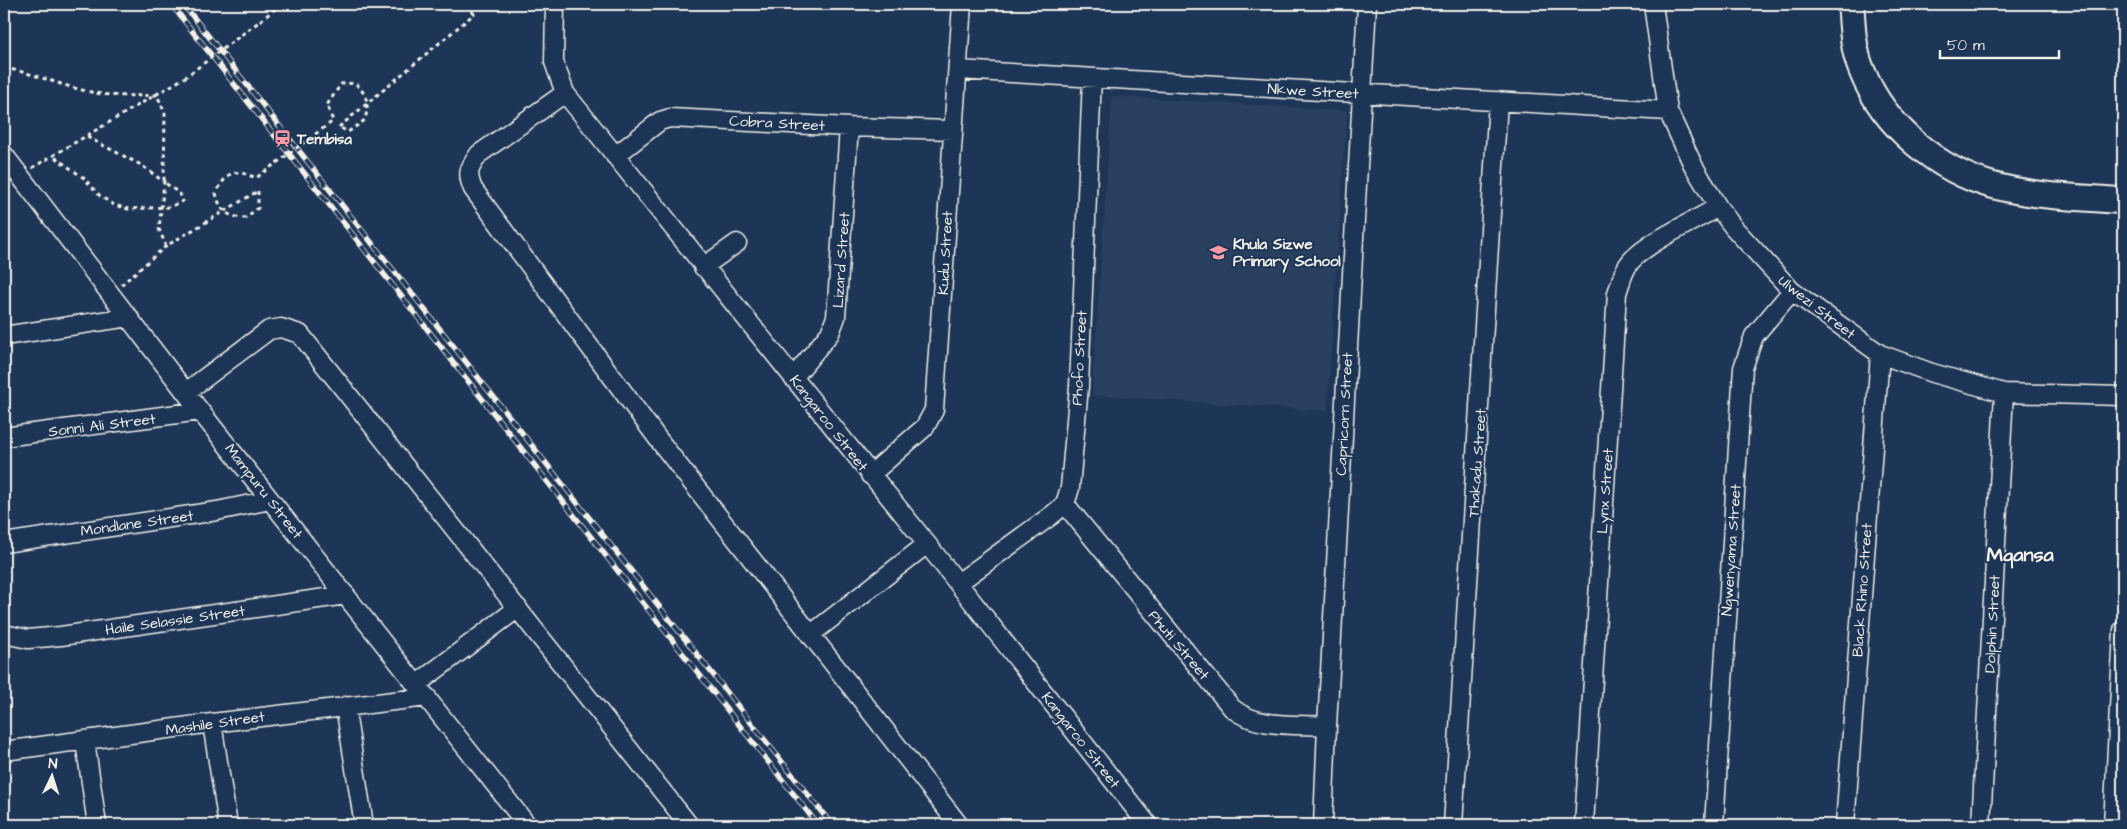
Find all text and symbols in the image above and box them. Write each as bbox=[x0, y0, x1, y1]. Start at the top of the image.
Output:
scale bar bbox=[1940, 28, 2058, 60]
text: 50 m bbox=[1947, 35, 1985, 56]
street label: Nkwe Street bbox=[1267, 79, 1359, 104]
street label: Cobra Street bbox=[729, 111, 825, 136]
station icon: Tembisa bbox=[273, 129, 293, 149]
place label: Tembisa bbox=[296, 129, 352, 150]
street label: Kudu Street bbox=[933, 210, 958, 296]
street label: Lizard Street bbox=[828, 211, 855, 309]
place label: Khula Sizwe Primary School bbox=[1233, 234, 1341, 273]
school or university icon: Khula Sizwe Primary School bbox=[1209, 243, 1229, 263]
street label: Ulwezi Street bbox=[1774, 270, 1860, 344]
street label: Phofo Street bbox=[1067, 310, 1092, 406]
street label: Capricorn Street bbox=[1331, 352, 1358, 476]
street label: Kangaroo Street bbox=[784, 371, 873, 476]
street label: Thakadu Street bbox=[1463, 408, 1492, 518]
street label: Sonni Ali Street bbox=[47, 409, 157, 442]
street label: Mampuru Street bbox=[220, 439, 308, 543]
street label: Lynx Street bbox=[1592, 448, 1620, 534]
street label: Ngwenyama Street bbox=[1716, 483, 1748, 617]
street label: Mondlane Street bbox=[79, 505, 195, 542]
street label: Black Rhino Street bbox=[1847, 522, 1878, 658]
district label: Mqansa bbox=[1986, 541, 2054, 569]
street label: Dolphin Street bbox=[1979, 574, 2006, 674]
street label: Haile Selassie Street bbox=[104, 600, 246, 641]
street label: Phuti Street bbox=[1143, 606, 1214, 685]
street label: Kangaroo Street bbox=[1036, 688, 1125, 793]
street label: Mashile Street bbox=[164, 706, 266, 741]
north arrow bbox=[28, 752, 78, 802]
text: N bbox=[48, 754, 58, 774]

